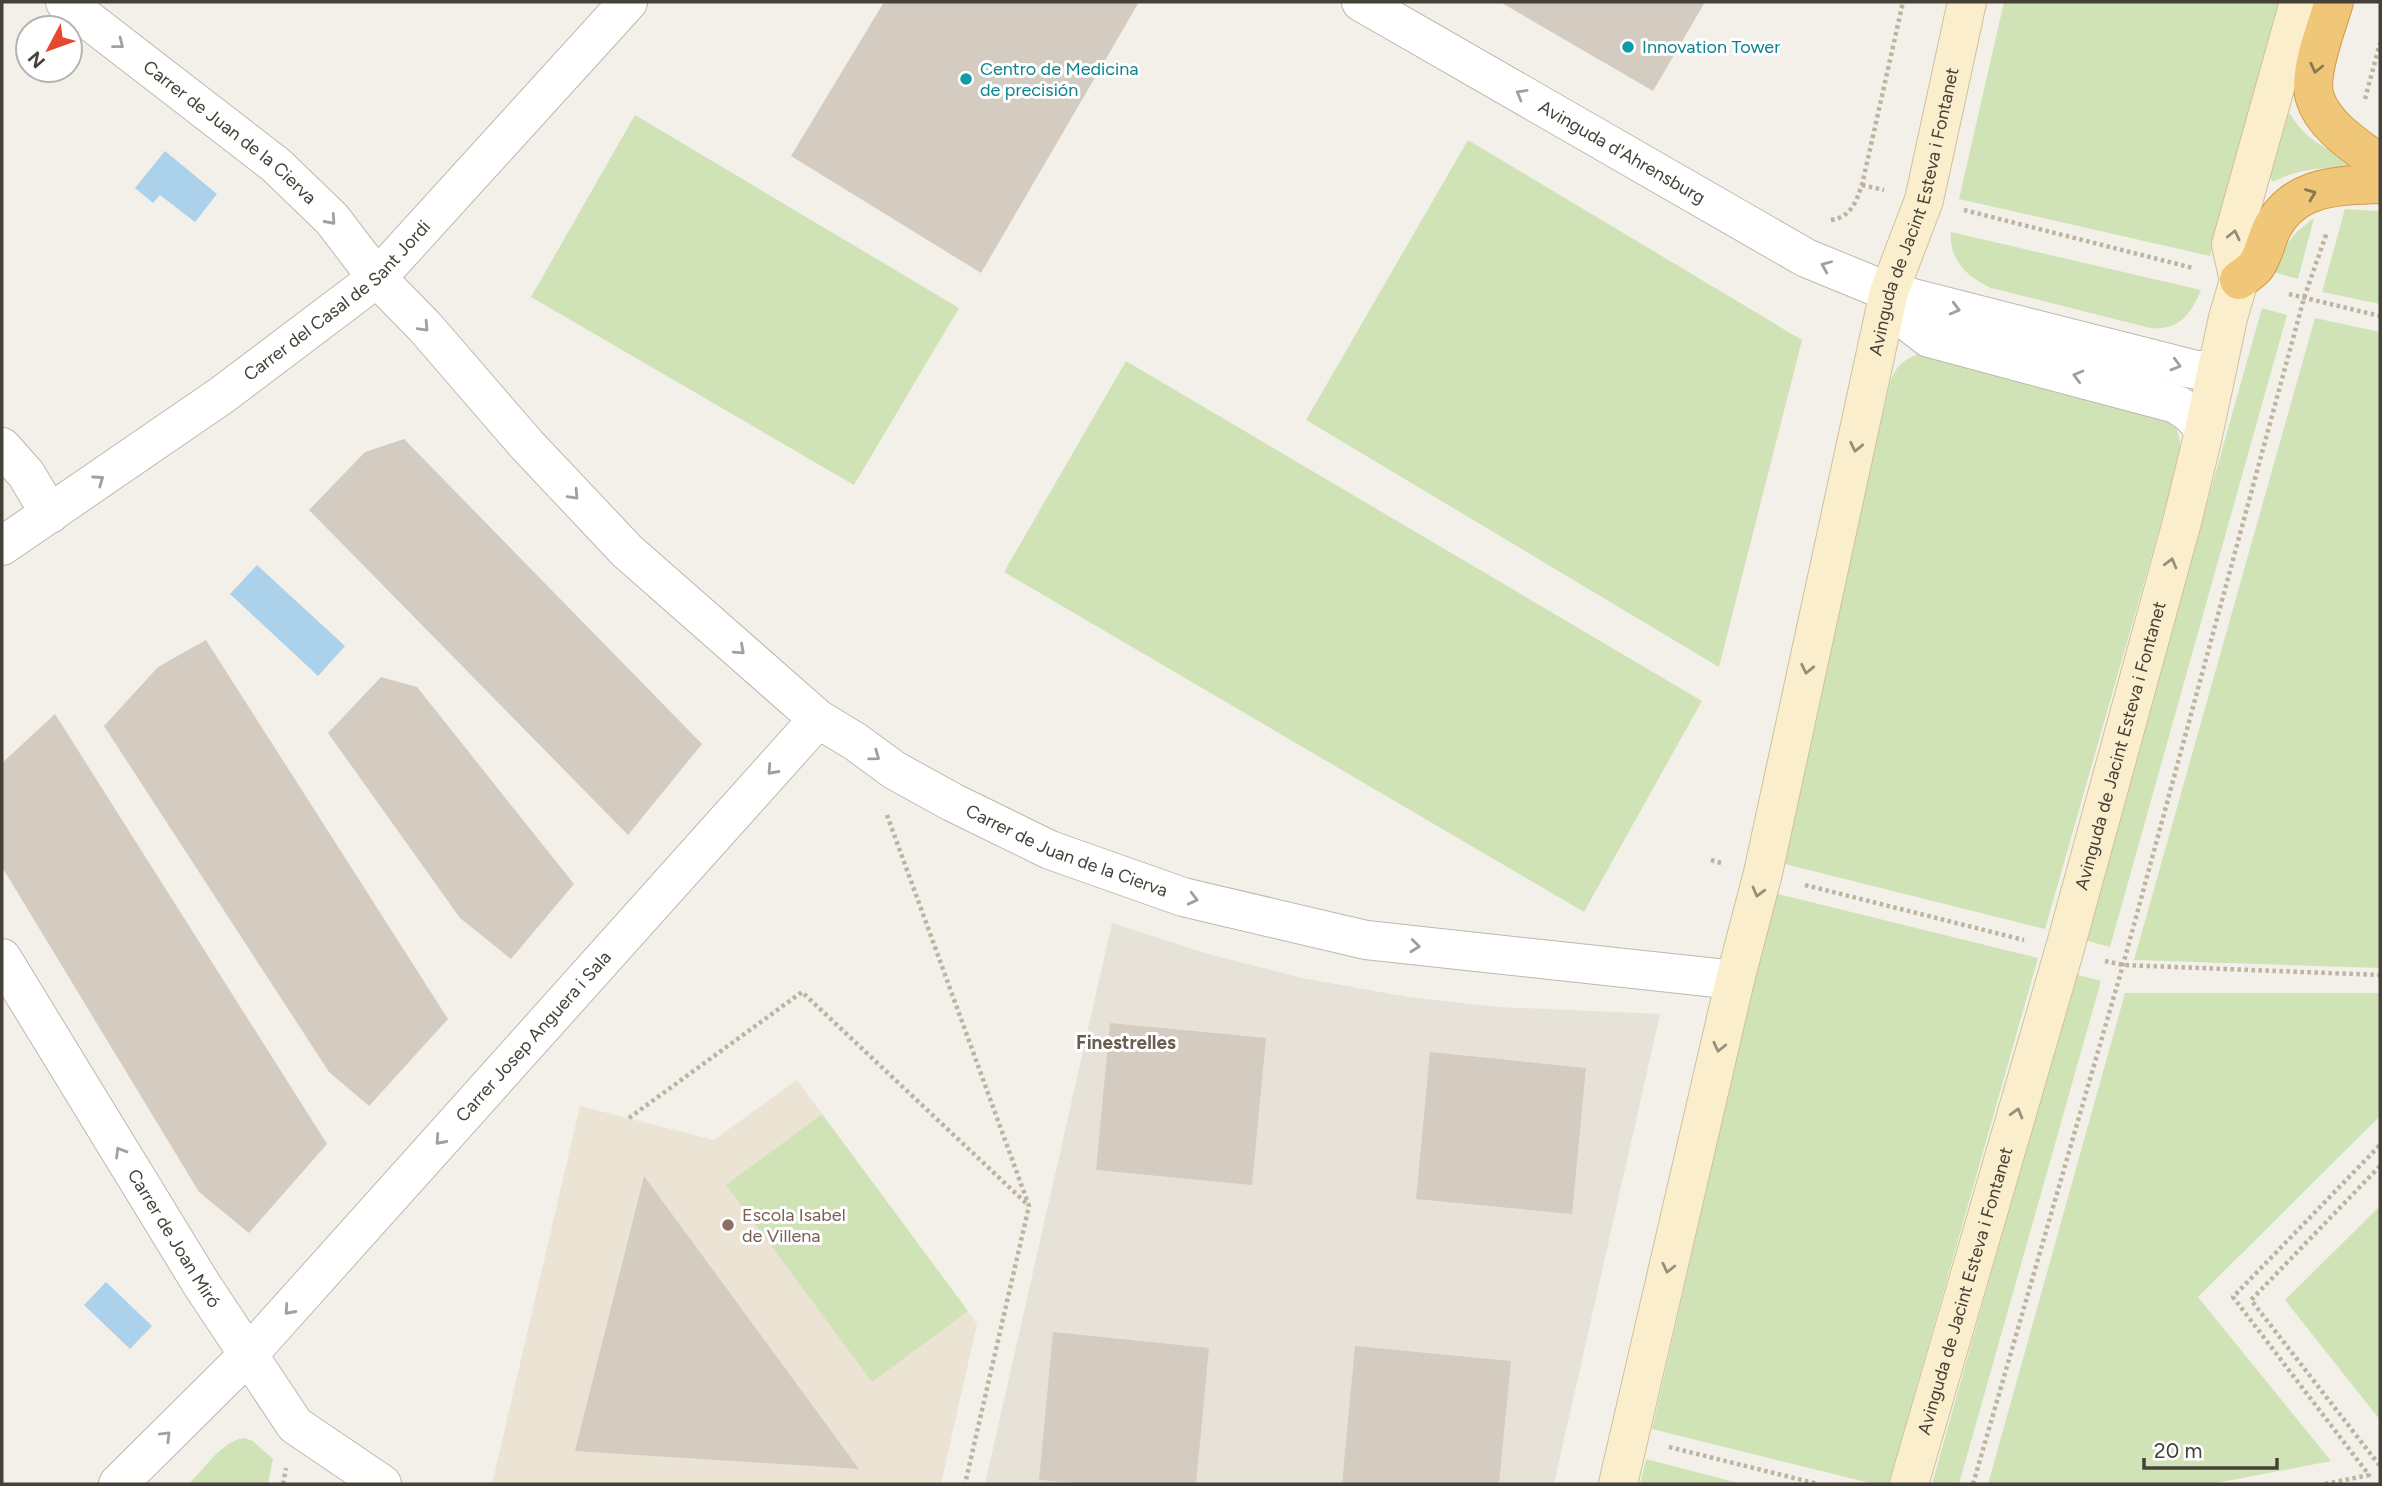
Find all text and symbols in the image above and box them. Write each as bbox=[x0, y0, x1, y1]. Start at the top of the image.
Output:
north arrow bbox=[14, 14, 84, 84]
one-way arrow bbox=[111, 35, 124, 48]
place label: Innovation Tower bbox=[1642, 36, 1780, 58]
marker: Innovation Tower bbox=[1620, 39, 1636, 55]
text: N bbox=[23, 47, 50, 73]
street label: Carrer de Juan de la Cierva bbox=[139, 56, 321, 209]
place label: Centro de Medicina de precisión bbox=[980, 58, 1138, 101]
one-way arrow bbox=[2310, 62, 2325, 74]
street label: Avinguda de Jacint Esteva i Fontanet bbox=[1865, 65, 1964, 358]
marker: Centro de Medicina de precisión bbox=[958, 71, 974, 87]
one-way arrow bbox=[1516, 89, 1528, 102]
street label: Avinguda d'Ahrensburg bbox=[1535, 96, 1709, 209]
one-way arrow bbox=[2305, 188, 2317, 202]
one-way arrow bbox=[323, 212, 335, 225]
street label: Carrer del Casal de Sant Jordi bbox=[239, 216, 435, 386]
one-way arrow bbox=[2226, 229, 2241, 241]
one-way arrow bbox=[1821, 260, 1833, 274]
one-way arrow bbox=[1949, 301, 1961, 315]
one-way arrow bbox=[416, 319, 429, 332]
one-way arrow bbox=[2169, 356, 2181, 371]
one-way arrow bbox=[2072, 370, 2084, 384]
one-way arrow bbox=[1849, 441, 1864, 453]
one-way arrow bbox=[91, 476, 104, 488]
one-way arrow bbox=[566, 487, 579, 500]
one-way arrow bbox=[2162, 558, 2177, 570]
street label: Avinguda de Jacint Esteva i Fontanet bbox=[2070, 599, 2171, 893]
one-way arrow bbox=[732, 642, 745, 654]
one-way arrow bbox=[1801, 663, 1816, 675]
one-way arrow bbox=[867, 748, 880, 760]
one-way arrow bbox=[768, 762, 780, 775]
street label: Carrer de Juan de la Cierva bbox=[962, 799, 1171, 902]
one-way arrow bbox=[1752, 885, 1766, 897]
one-way arrow bbox=[1187, 891, 1199, 905]
one-way arrow bbox=[1409, 938, 1421, 953]
street label: Carrer Josep Anguera i Sala bbox=[451, 946, 616, 1126]
district label: Finestrelles bbox=[1076, 1031, 1176, 1054]
one-way arrow bbox=[1713, 1041, 1728, 1053]
one-way arrow bbox=[2009, 1107, 2024, 1119]
one-way arrow bbox=[436, 1132, 449, 1145]
street label: Avinguda de Jacint Esteva i Fontanet bbox=[1913, 1144, 2018, 1437]
one-way arrow bbox=[116, 1147, 129, 1160]
street label: Carrer de Joan Miró bbox=[123, 1165, 225, 1312]
place label: Escola Isabel de Villena bbox=[742, 1204, 846, 1247]
marker: Escola Isabel de Villena bbox=[720, 1217, 736, 1233]
one-way arrow bbox=[1662, 1262, 1676, 1274]
one-way arrow bbox=[285, 1302, 297, 1315]
scale bar bbox=[2144, 1426, 2277, 1470]
one-way arrow bbox=[158, 1432, 171, 1445]
text: 20 m bbox=[2154, 1438, 2202, 1463]

